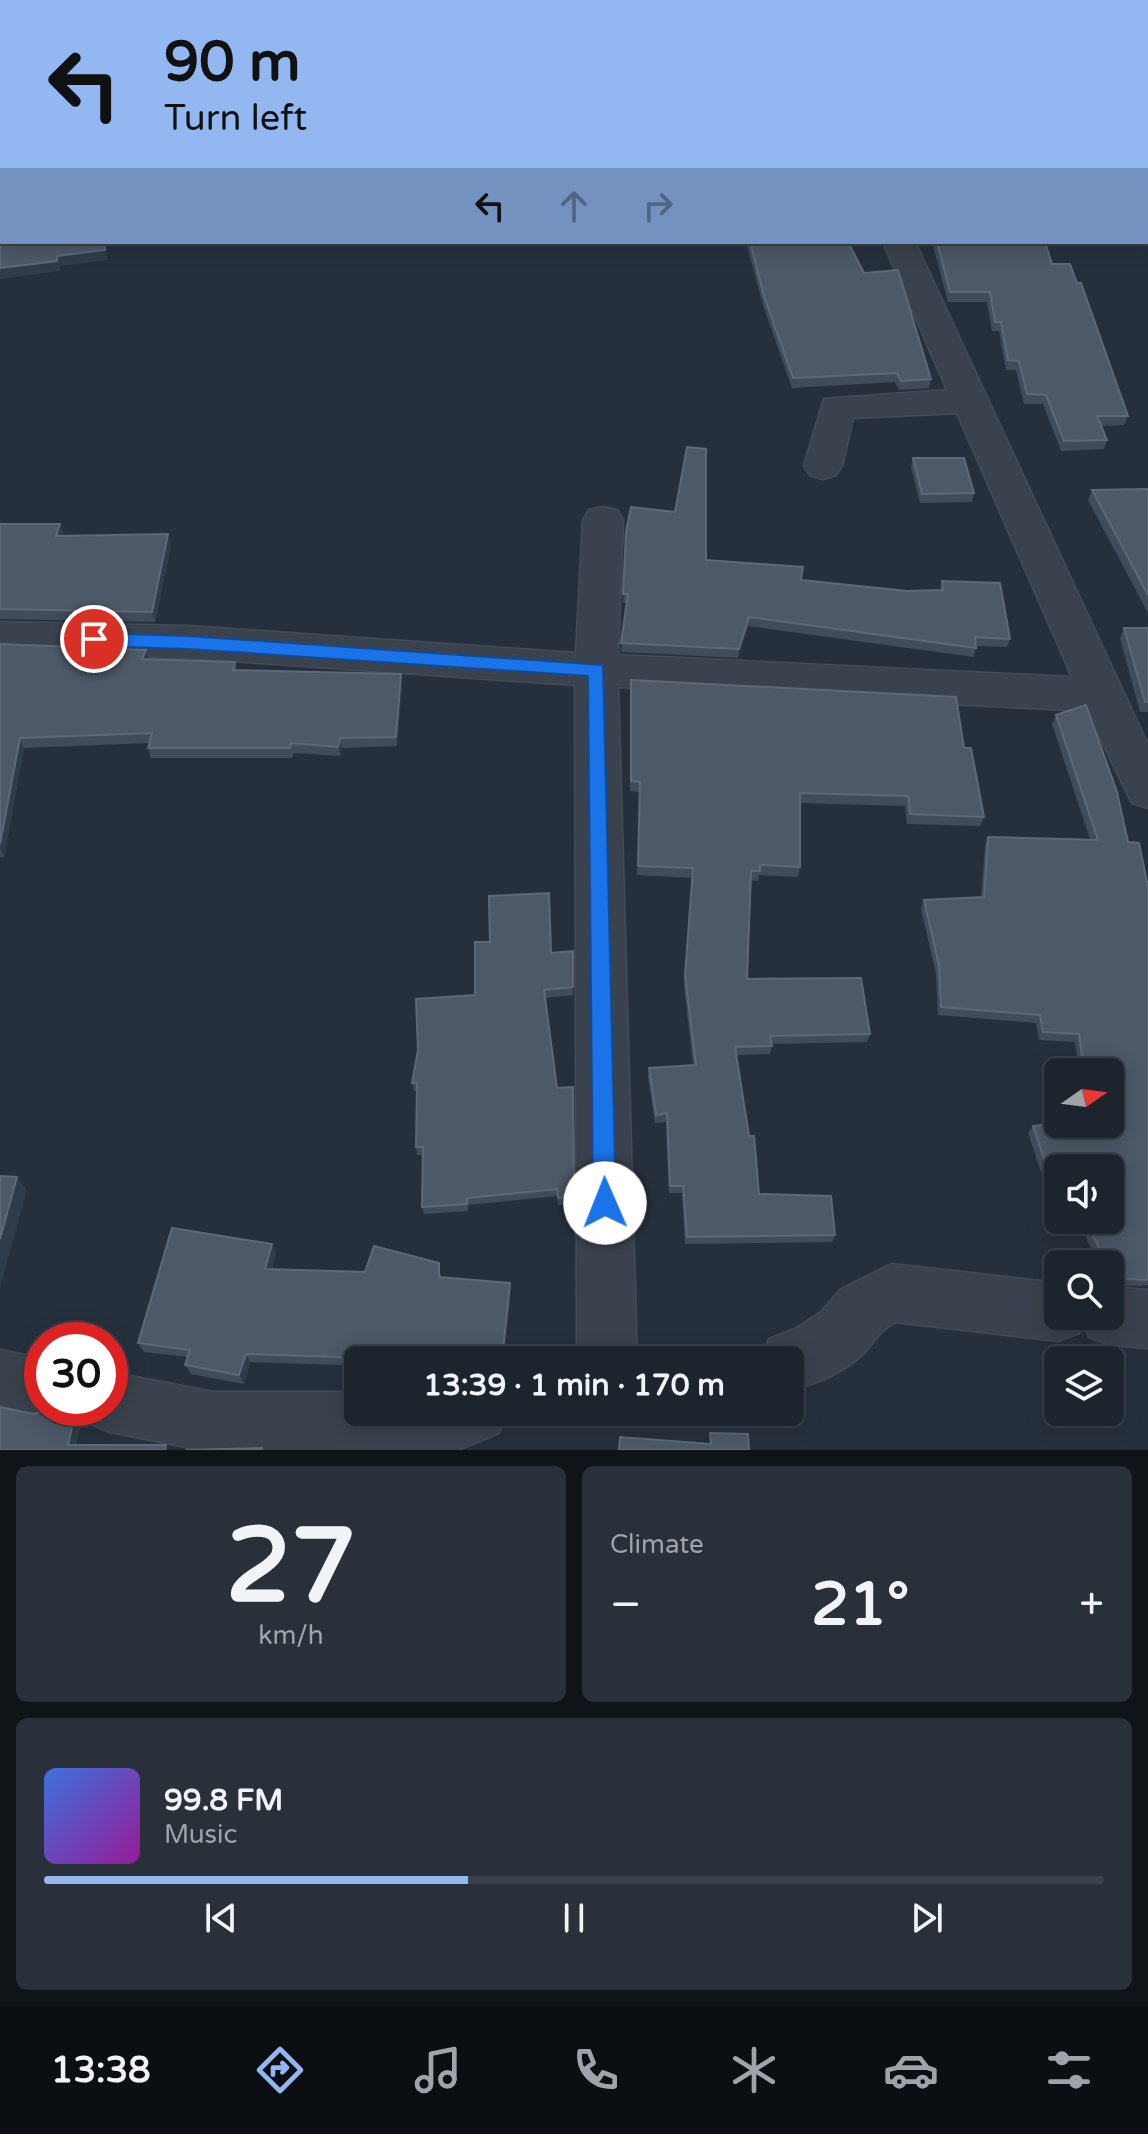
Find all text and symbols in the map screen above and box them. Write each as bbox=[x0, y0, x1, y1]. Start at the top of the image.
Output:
text: 90 m bbox=[164, 29, 300, 96]
icon: left bbox=[32, 32, 136, 136]
text: Turn left bbox=[164, 97, 307, 140]
icon: left bbox=[468, 184, 512, 228]
icon: ahead bbox=[552, 184, 596, 228]
icon: right bbox=[636, 184, 680, 228]
pin bbox=[60, 605, 128, 673]
icon: arrive bbox=[72, 617, 116, 661]
north arrow bbox=[1044, 1058, 1124, 1138]
map controls bbox=[1044, 1058, 1124, 1426]
button: sound bbox=[1044, 1154, 1124, 1234]
position arrow bbox=[563, 1161, 647, 1245]
button: search bbox=[1044, 1250, 1124, 1330]
speed limit sign: 30 bbox=[24, 1322, 128, 1426]
button: layers bbox=[1044, 1346, 1124, 1426]
text: 13:39 · 1 min · 170 m bbox=[423, 1367, 725, 1404]
text: 27 bbox=[226, 1505, 356, 1630]
text: Climate bbox=[610, 1529, 704, 1560]
text: 21° bbox=[811, 1569, 909, 1641]
text: − bbox=[610, 1579, 641, 1632]
text: + bbox=[1079, 1579, 1104, 1632]
text: km/h bbox=[258, 1620, 324, 1651]
text: 99.8 FM bbox=[164, 1782, 283, 1819]
text: Music bbox=[164, 1819, 237, 1850]
icon: previous bbox=[199, 1896, 243, 1940]
icon: pause bbox=[552, 1896, 596, 1940]
icon: next bbox=[905, 1896, 949, 1940]
icon: directions bbox=[252, 2042, 308, 2098]
icon: music bbox=[410, 2042, 466, 2098]
icon: phone bbox=[568, 2042, 624, 2098]
icon: climate bbox=[726, 2042, 782, 2098]
icon: car bbox=[883, 2042, 939, 2098]
icon: filters bbox=[1041, 2042, 1097, 2098]
text: 13:38 bbox=[51, 2049, 151, 2092]

